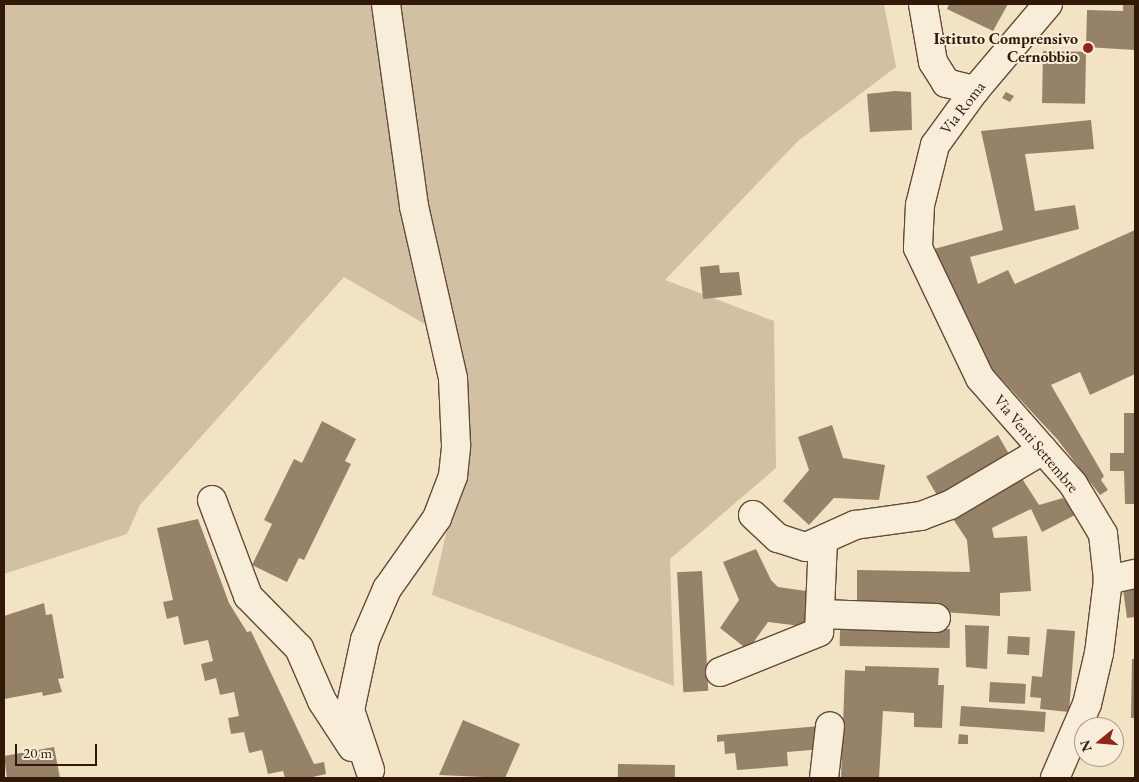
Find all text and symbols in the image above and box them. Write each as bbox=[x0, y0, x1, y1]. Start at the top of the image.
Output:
place label: Istituto Comprensivo Cernobbio bbox=[934, 29, 1078, 67]
marker: Istituto Comprensivo Cernobbio bbox=[1082, 42, 1094, 54]
street label: Via Roma bbox=[936, 78, 990, 138]
street label: Via Venti Settembre bbox=[989, 391, 1083, 497]
north arrow bbox=[1074, 717, 1124, 767]
scale bar bbox=[18, 734, 100, 766]
text: N bbox=[1075, 738, 1096, 754]
text: 20 m bbox=[23, 743, 52, 762]

